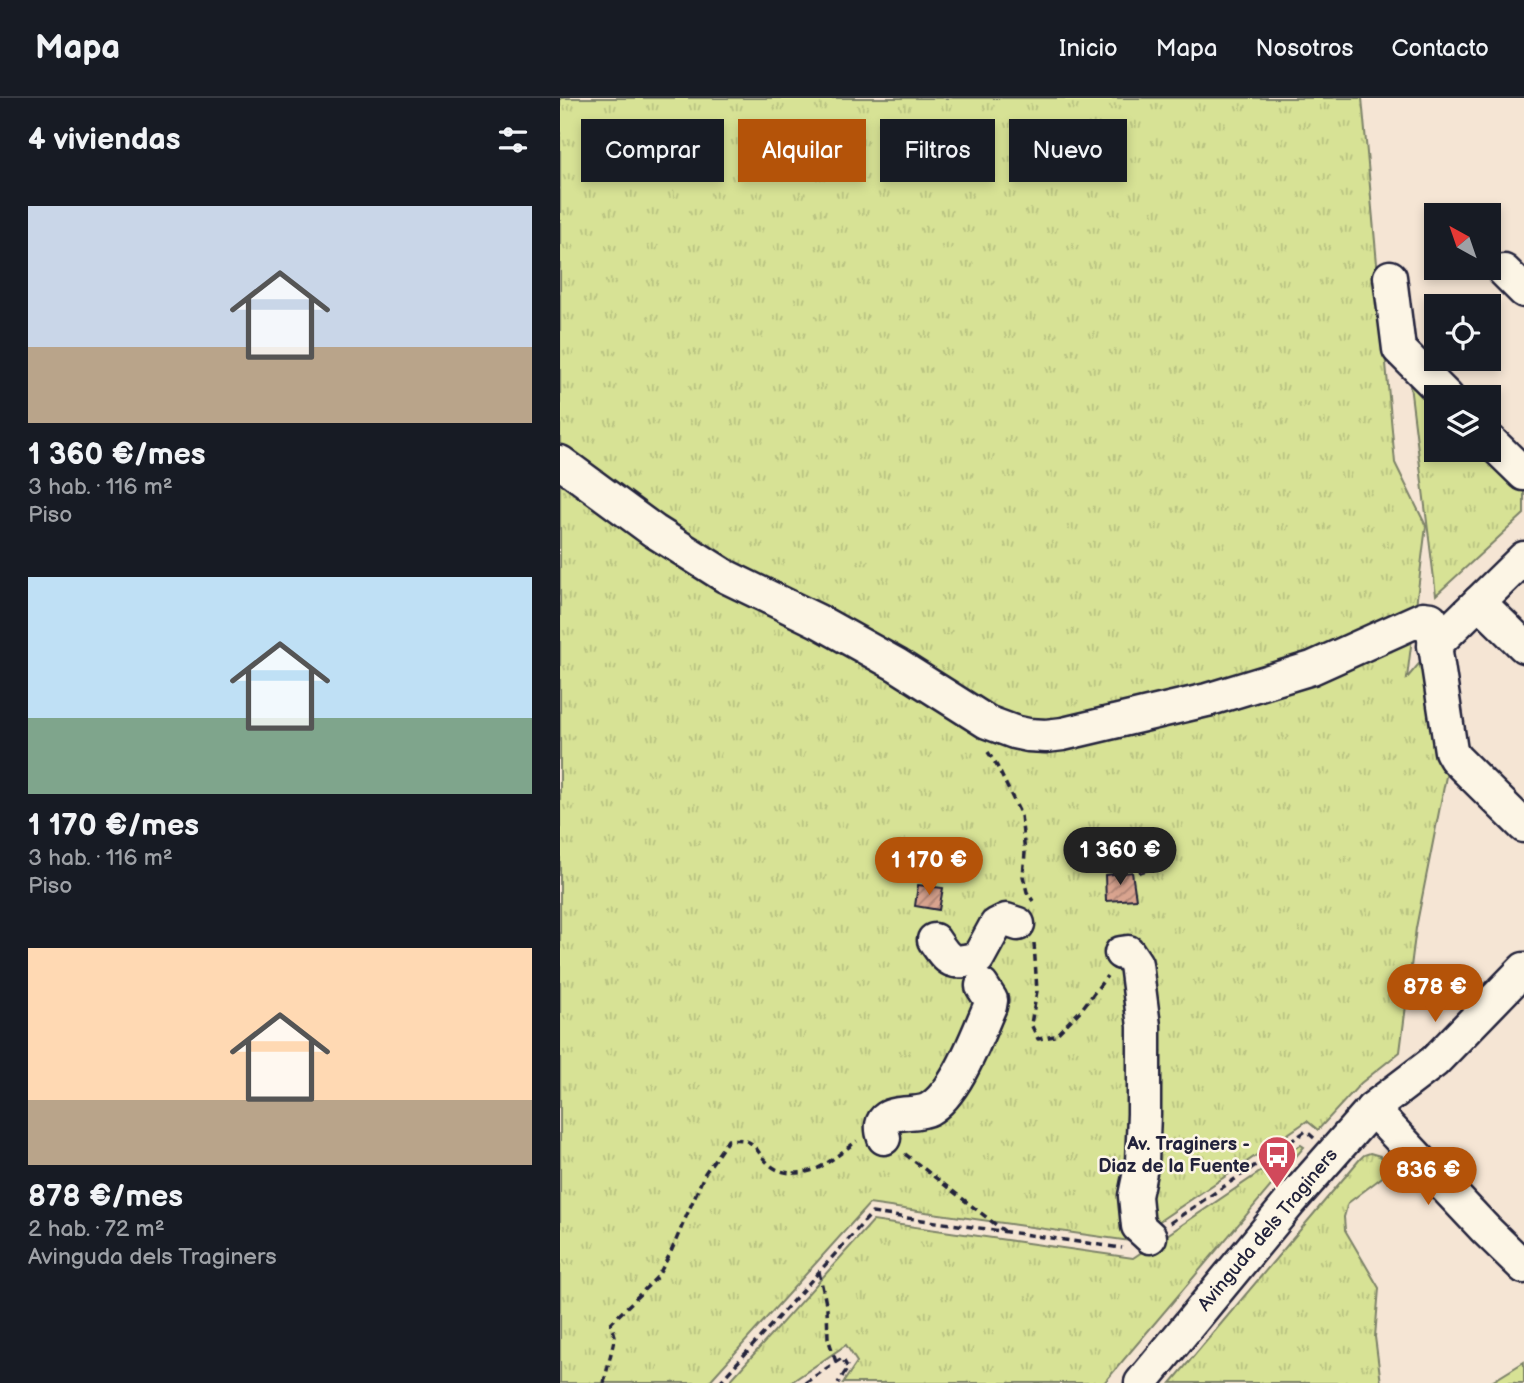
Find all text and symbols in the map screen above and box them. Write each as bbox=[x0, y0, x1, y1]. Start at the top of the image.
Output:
text: Mapa bbox=[35, 28, 120, 68]
text: Inicio bbox=[1059, 34, 1118, 63]
text: Mapa bbox=[1156, 34, 1218, 63]
text: Nosotros bbox=[1256, 34, 1353, 63]
text: Contacto bbox=[1391, 34, 1489, 63]
chip: Comprar bbox=[581, 119, 724, 182]
chip: Alquilar bbox=[738, 119, 866, 182]
chip: Filtros bbox=[880, 119, 995, 182]
chip: Nuevo bbox=[1009, 119, 1127, 182]
icon: filters bbox=[494, 121, 532, 159]
text: 4 viviendas bbox=[28, 122, 180, 158]
north arrow bbox=[1424, 203, 1502, 280]
map controls bbox=[1424, 203, 1501, 462]
icon: home bbox=[217, 252, 343, 378]
button: locate bbox=[1424, 294, 1501, 371]
button: layers bbox=[1424, 385, 1501, 462]
text: 1 360 €/mes bbox=[28, 437, 205, 473]
text: 3 hab. · 116 m² bbox=[28, 473, 173, 501]
text: Piso bbox=[28, 501, 72, 529]
icon: home bbox=[217, 623, 343, 749]
text: 1 170 €/mes bbox=[28, 808, 199, 844]
pin: 1 360 € bbox=[1055, 828, 1185, 887]
text: 1 360 € bbox=[1079, 836, 1161, 864]
pin: 1 170 € bbox=[864, 838, 994, 897]
text: 3 hab. · 116 m² bbox=[28, 844, 173, 872]
text: 1 170 € bbox=[891, 846, 967, 874]
text: Piso bbox=[28, 872, 72, 900]
pin: 878 € bbox=[1386, 964, 1484, 1024]
text: 878 € bbox=[1403, 973, 1467, 1001]
icon: home bbox=[217, 994, 343, 1120]
place label: Av. Traginers - Diaz de la Fuente bbox=[1098, 1133, 1250, 1178]
bus stop icon: Av. Traginers - Diaz de la Fuente bbox=[1256, 1134, 1298, 1189]
street label: Avinguda dels Traginers bbox=[1193, 1144, 1343, 1316]
pin: 836 € bbox=[1379, 1148, 1477, 1207]
text: 836 € bbox=[1396, 1156, 1460, 1184]
text: 878 €/mes bbox=[28, 1179, 183, 1215]
text: 2 hab. · 72 m² bbox=[28, 1215, 165, 1243]
text: Avinguda dels Traginers bbox=[28, 1243, 277, 1271]

